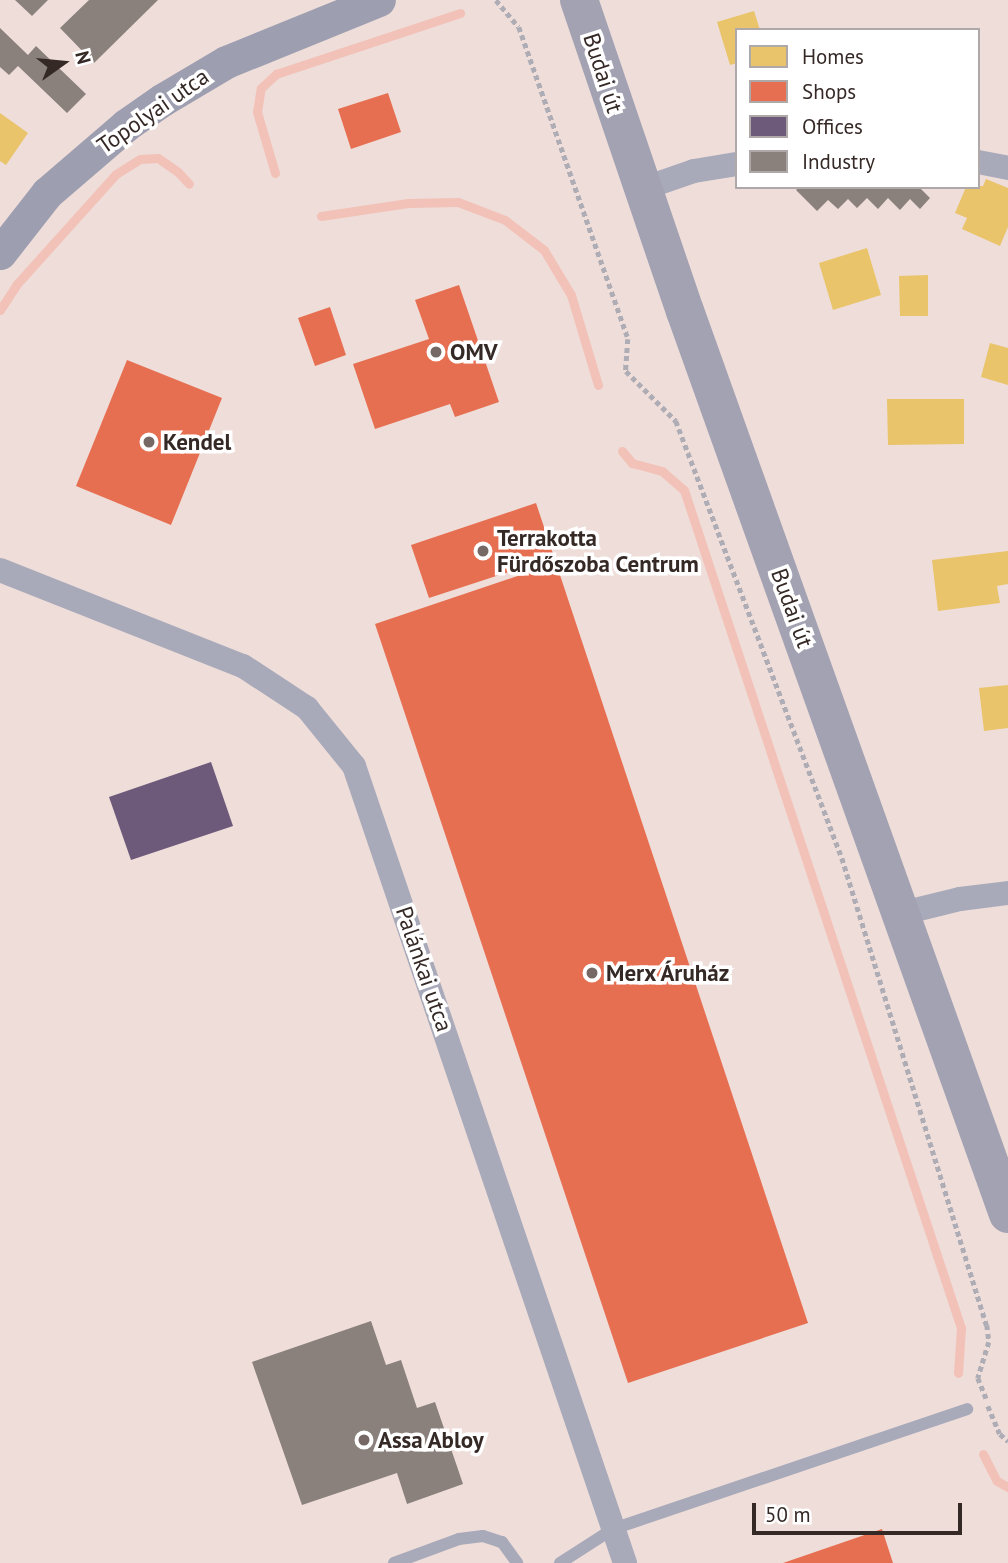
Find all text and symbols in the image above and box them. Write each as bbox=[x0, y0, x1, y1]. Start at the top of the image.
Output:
north arrow bbox=[28, 28, 98, 98]
legend bbox=[735, 28, 980, 189]
street label: Budai út bbox=[577, 30, 629, 116]
text: Homes bbox=[802, 43, 864, 70]
text: N bbox=[70, 48, 96, 67]
street label: Topolyai utca bbox=[92, 62, 214, 160]
text: Shops bbox=[802, 78, 856, 105]
text: Offices bbox=[802, 113, 863, 140]
text: Industry bbox=[802, 148, 875, 175]
place label: OMV bbox=[450, 338, 498, 366]
marker: OMV bbox=[428, 344, 444, 360]
place label: Kendel bbox=[163, 428, 231, 456]
marker: Kendel bbox=[141, 434, 157, 450]
place label: Terrakotta Fürdőszoba Centrum bbox=[497, 524, 699, 578]
marker: Terrakotta Fürdőszoba Centrum bbox=[475, 543, 491, 559]
street label: Budai út bbox=[765, 565, 819, 651]
street label: Palánkai utca bbox=[390, 903, 458, 1035]
place label: Merx Áruház bbox=[606, 959, 731, 987]
marker: Merx Áruház bbox=[584, 965, 600, 981]
place label: Assa Abloy bbox=[378, 1426, 485, 1454]
marker: Assa Abloy bbox=[356, 1432, 372, 1448]
scale bar bbox=[756, 1490, 966, 1534]
text: 50 m bbox=[765, 1501, 811, 1528]

